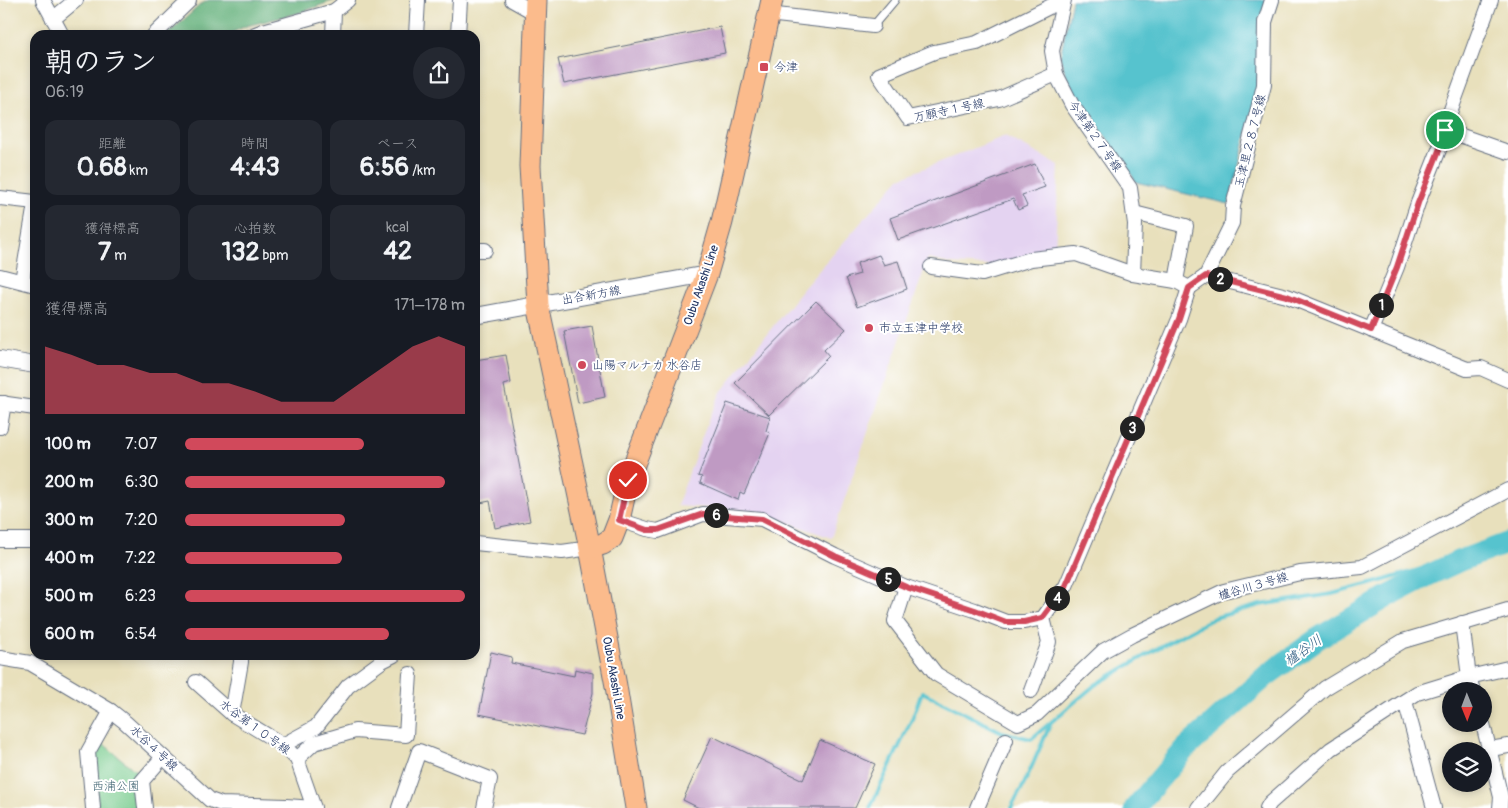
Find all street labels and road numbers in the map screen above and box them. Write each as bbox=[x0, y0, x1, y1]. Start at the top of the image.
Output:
street label: 玉津里２８７号線 bbox=[1232, 93, 1269, 190]
street label: 万願寺１号線 bbox=[912, 96, 986, 125]
street label: 今津第２７号線 bbox=[1064, 98, 1125, 175]
street label: Oubu Akashi Line bbox=[681, 243, 722, 327]
street label: 出合新方線 bbox=[560, 283, 622, 308]
street label: 櫨谷川３号線 bbox=[1216, 569, 1290, 604]
street label: Oubu Akashi Line bbox=[599, 635, 628, 721]
street label: 水谷第１０号線 bbox=[216, 697, 293, 758]
street label: 水谷４号線 bbox=[127, 722, 181, 774]

